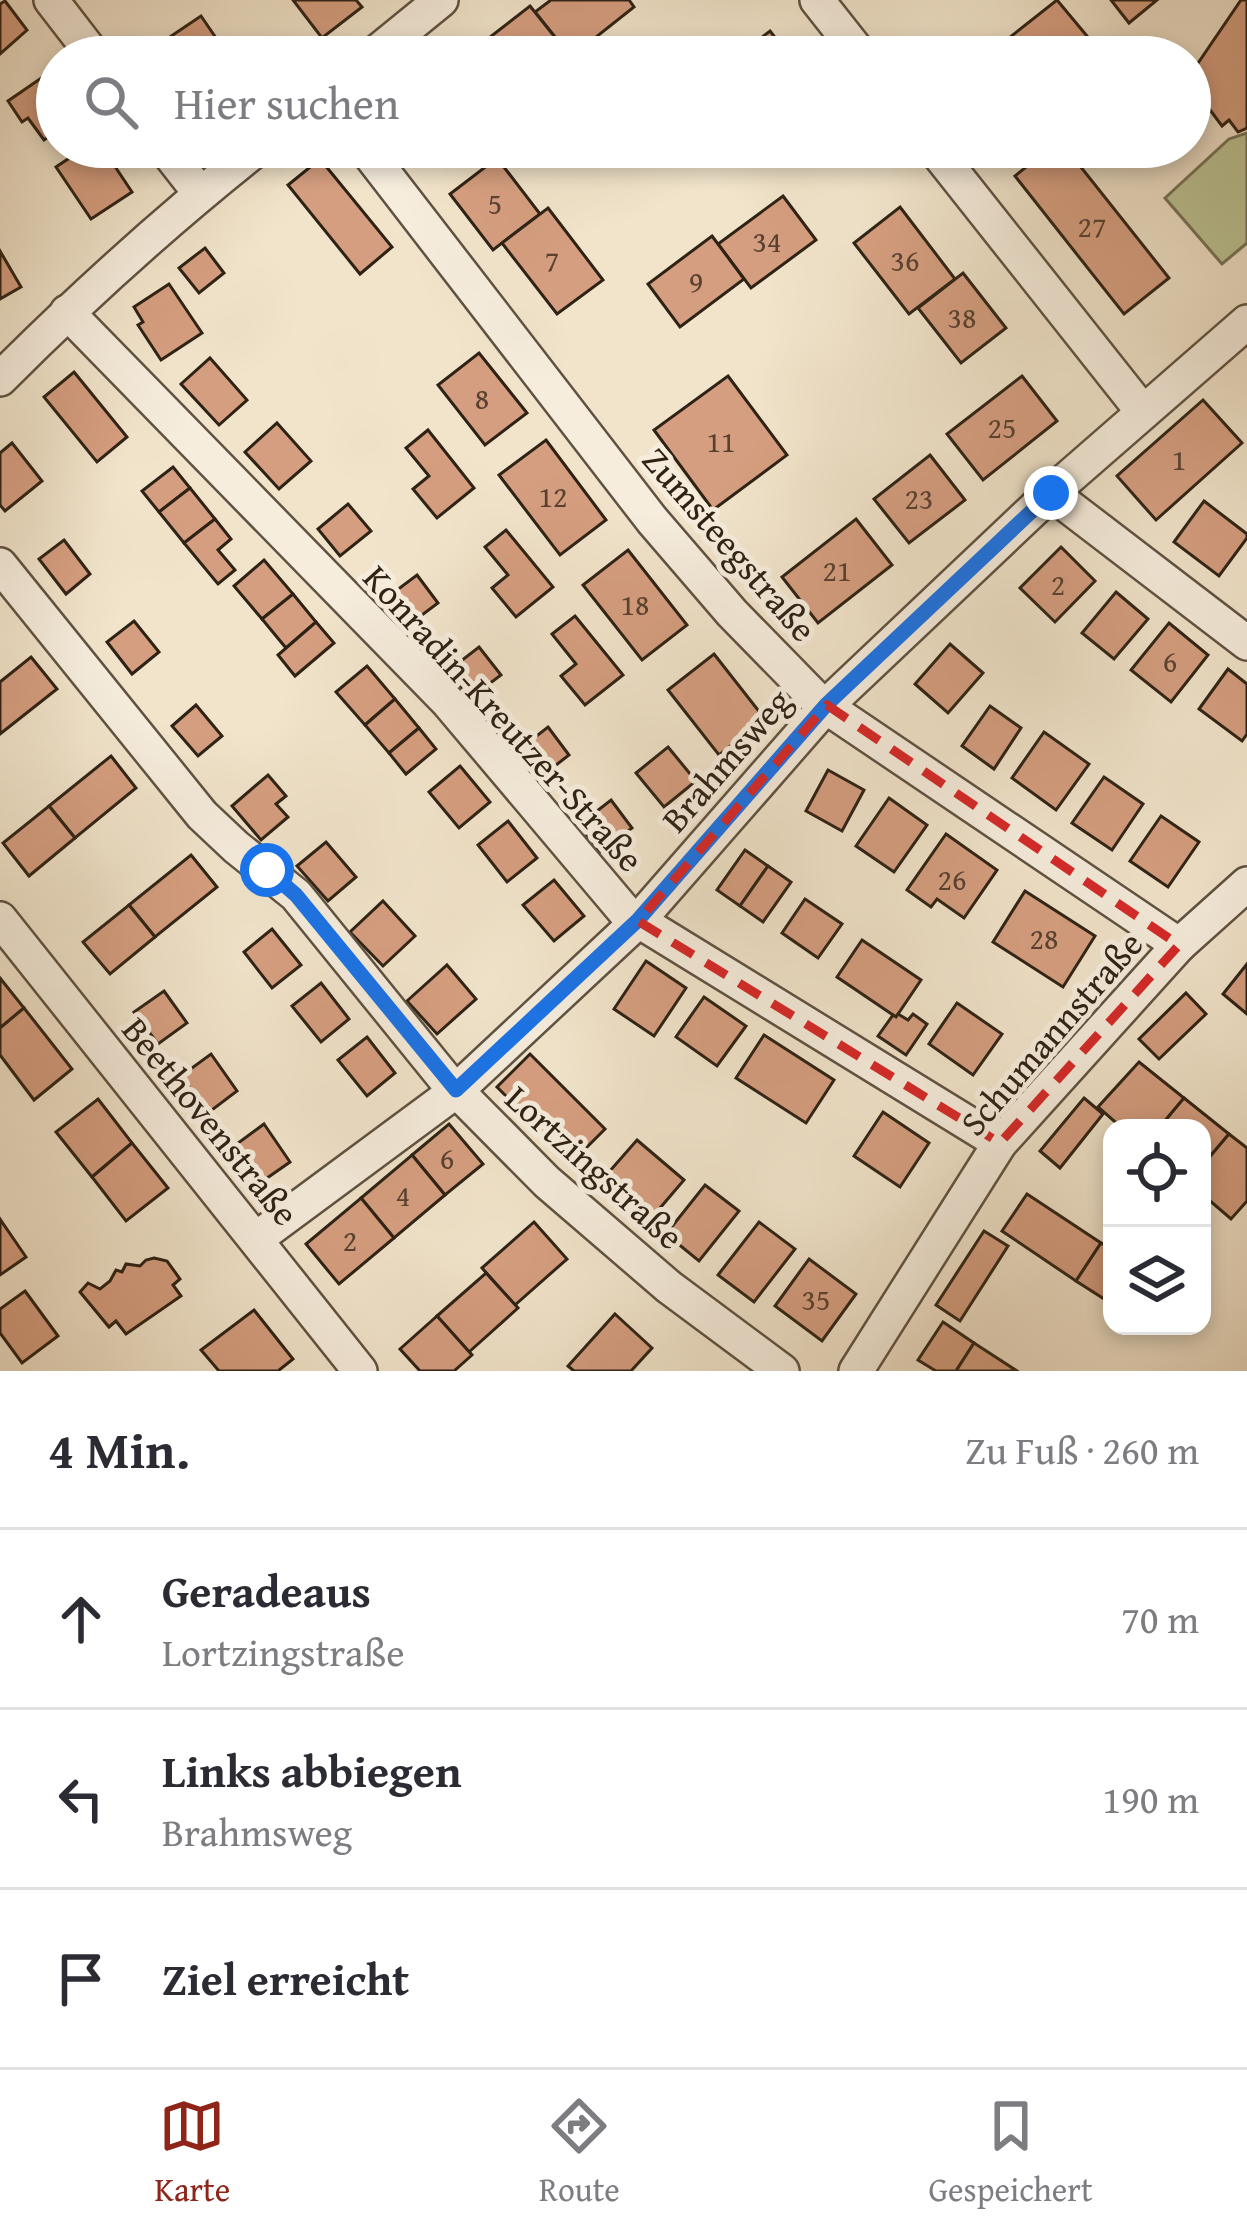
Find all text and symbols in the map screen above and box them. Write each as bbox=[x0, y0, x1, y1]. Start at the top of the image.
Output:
search box bbox=[36, 36, 1211, 168]
icon: search bbox=[78, 69, 144, 135]
text: Hier suchen bbox=[174, 70, 399, 135]
house number: 5 bbox=[488, 181, 502, 225]
house number: 27 bbox=[1078, 204, 1106, 248]
house number: 34 bbox=[753, 219, 781, 263]
house number: 7 bbox=[545, 238, 559, 282]
house number: 36 bbox=[891, 238, 919, 282]
house number: 9 bbox=[689, 259, 703, 303]
house number: 38 bbox=[948, 295, 976, 339]
house number: 8 bbox=[475, 376, 489, 420]
house number: 25 bbox=[988, 405, 1016, 449]
house number: 11 bbox=[707, 419, 735, 463]
street label: Zumsteegstraße bbox=[631, 435, 830, 653]
house number: 1 bbox=[1172, 437, 1186, 481]
route end bbox=[1024, 466, 1078, 520]
house number: 12 bbox=[539, 474, 567, 518]
house number: 23 bbox=[905, 476, 933, 520]
house number: 21 bbox=[823, 548, 851, 592]
street label: Konradin-Kreutzer-Straße bbox=[352, 552, 657, 883]
house number: 2 bbox=[1051, 562, 1065, 606]
house number: 18 bbox=[621, 582, 649, 626]
house number: 6 bbox=[1163, 639, 1177, 683]
street label: Brahmsweg bbox=[648, 676, 803, 843]
route start bbox=[240, 843, 294, 897]
house number: 26 bbox=[938, 857, 966, 901]
house number: 28 bbox=[1030, 916, 1058, 960]
street label: Schumannstraße bbox=[947, 919, 1155, 1147]
street label: Beethovenstraße bbox=[110, 1005, 312, 1237]
street label: Lortzingstraße bbox=[494, 1072, 696, 1261]
map controls bbox=[1103, 1119, 1211, 1335]
button: locate bbox=[1103, 1119, 1211, 1227]
house number: 6 bbox=[440, 1136, 454, 1180]
house number: 4 bbox=[396, 1173, 410, 1217]
house number: 2 bbox=[343, 1218, 357, 1262]
button: layers bbox=[1103, 1227, 1211, 1335]
house number: 35 bbox=[802, 1277, 830, 1321]
text: 4 Min. bbox=[48, 1412, 190, 1487]
text: Zu Fuß · 260 m bbox=[965, 1421, 1199, 1478]
text: Geradeaus bbox=[162, 1558, 371, 1623]
icon: ahead bbox=[48, 1586, 114, 1652]
text: 70 m bbox=[1121, 1590, 1199, 1647]
text: Lortzingstraße bbox=[162, 1623, 405, 1680]
text: Links abbiegen bbox=[162, 1738, 462, 1803]
icon: left bbox=[48, 1766, 114, 1832]
text: 190 m bbox=[1102, 1770, 1199, 1827]
text: Brahmsweg bbox=[162, 1803, 352, 1860]
icon: arrive bbox=[48, 1946, 114, 2012]
text: Ziel erreicht bbox=[162, 1946, 409, 2011]
tab: Karte bbox=[154, 2093, 230, 2213]
tab: Route bbox=[539, 2093, 620, 2213]
tab: Gespeichert bbox=[929, 2093, 1093, 2213]

